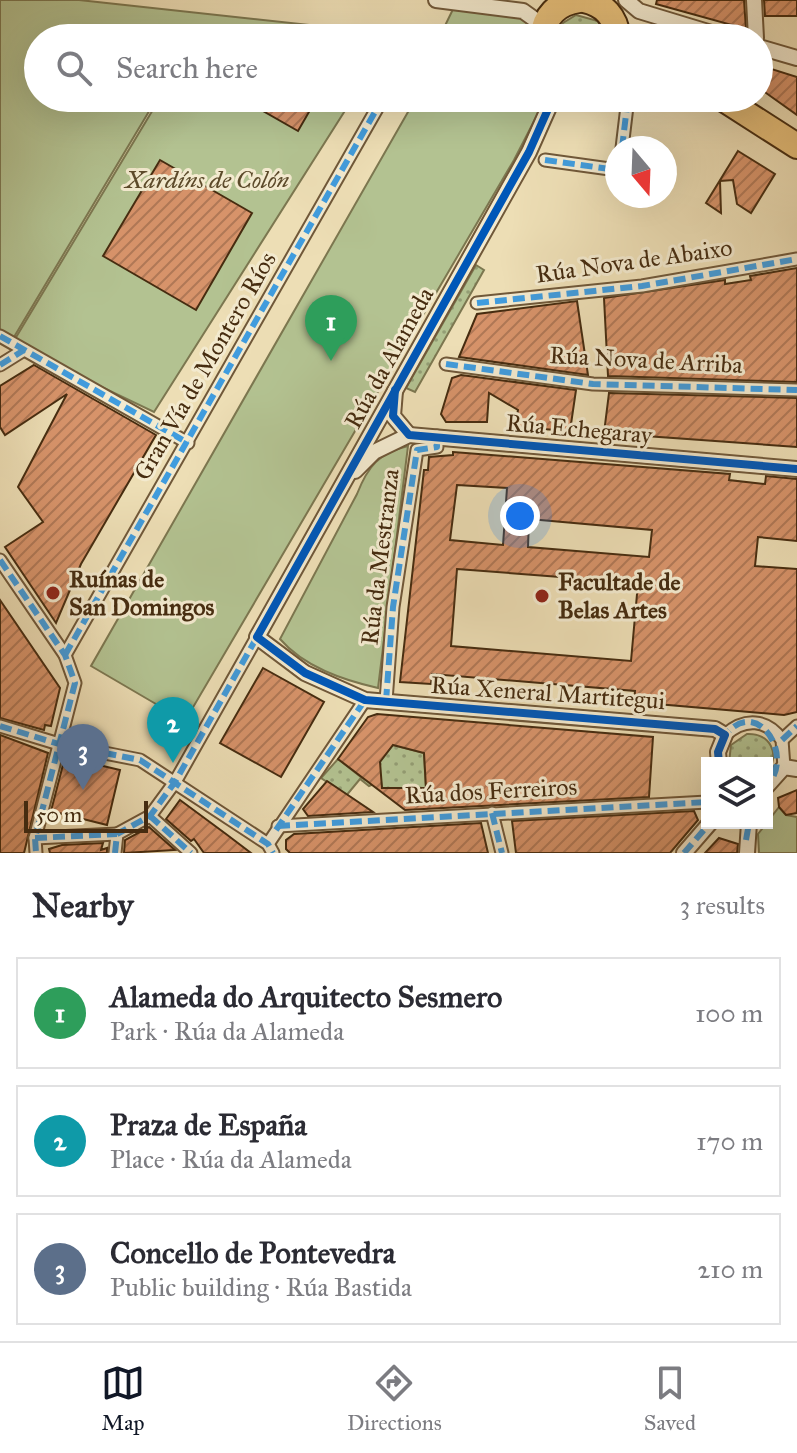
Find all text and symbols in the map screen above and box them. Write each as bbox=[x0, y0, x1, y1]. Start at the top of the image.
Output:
search box bbox=[24, 24, 773, 112]
icon: search bbox=[52, 46, 96, 90]
text: Search here bbox=[116, 50, 258, 86]
north arrow bbox=[605, 136, 677, 208]
park label: Xardíns de Colón bbox=[123, 165, 290, 195]
street label: Rúa Nova de Abaixo bbox=[534, 232, 734, 290]
street label: Gran Vía de Montero Ríos bbox=[127, 246, 283, 486]
street label: Rúa da Alameda bbox=[338, 281, 441, 434]
pin: 1 bbox=[305, 295, 357, 361]
street label: Rúa Nova de Arriba bbox=[549, 340, 744, 380]
street label: Rúa Echegaray bbox=[505, 408, 654, 450]
street label: Rúa da Mestranza bbox=[354, 466, 406, 647]
your location bbox=[500, 496, 540, 536]
place label: Ruínas de San Domingos bbox=[69, 564, 214, 622]
place label: Facultade de Belas Artes bbox=[558, 567, 680, 625]
marker: Ruínas de San Domingos bbox=[44, 584, 62, 602]
marker: Facultade de Belas Artes bbox=[533, 587, 551, 605]
street label: Rúa Xeneral Martitegui bbox=[430, 670, 667, 716]
pin: 2 bbox=[147, 697, 199, 763]
pin: 3 bbox=[57, 724, 109, 790]
map controls bbox=[701, 757, 773, 829]
button: layers bbox=[701, 757, 773, 829]
street label: Rúa dos Ferreiros bbox=[404, 772, 578, 810]
scale bar bbox=[24, 797, 148, 833]
text: 50 m bbox=[36, 801, 82, 828]
text: Nearby bbox=[32, 885, 134, 926]
text: 3 results bbox=[680, 889, 765, 921]
text: Alameda do Arquitecto Sesmero bbox=[110, 979, 502, 1015]
text: 1 bbox=[55, 997, 65, 1029]
text: 100 m bbox=[695, 997, 763, 1029]
text: Park · Rúa da Alameda bbox=[110, 1015, 344, 1047]
text: Praza de España bbox=[110, 1107, 307, 1143]
text: 2 bbox=[54, 1125, 66, 1157]
text: 170 m bbox=[696, 1125, 763, 1157]
text: Place · Rúa da Alameda bbox=[110, 1143, 352, 1175]
text: Concello de Pontevedra bbox=[110, 1235, 396, 1271]
text: 3 bbox=[55, 1253, 65, 1285]
text: 210 m bbox=[697, 1253, 763, 1285]
text: Public building · Rúa Bastida bbox=[110, 1271, 412, 1303]
tab: Map bbox=[101, 1361, 145, 1436]
tab: Directions bbox=[347, 1361, 442, 1436]
tab: Saved bbox=[644, 1361, 696, 1436]

